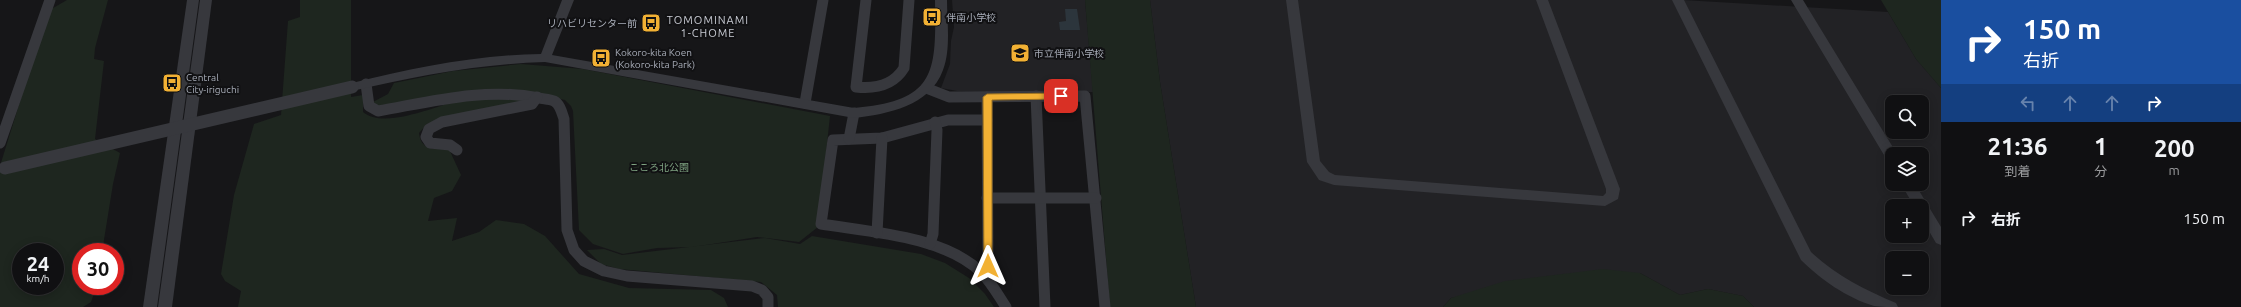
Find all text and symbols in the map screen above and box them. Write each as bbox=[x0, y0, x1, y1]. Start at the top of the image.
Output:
bus stop icon: 伴南小学校 bbox=[921, 6, 943, 28]
bus stop icon: リハビリセンター前 bbox=[640, 12, 662, 34]
place label: 伴南小学校 bbox=[946, 12, 996, 23]
text: 150 m bbox=[2023, 13, 2101, 44]
district label: TOMOMINAMI 1-CHOME bbox=[667, 14, 749, 39]
icon: right bbox=[1957, 16, 2009, 68]
place label: リハビリセンター前 bbox=[547, 18, 637, 29]
school or university icon: 市立伴南小学校 bbox=[1009, 42, 1031, 64]
bus stop icon: Kokoro-kita Koen (Kokoro-kita Park) bbox=[590, 47, 612, 69]
place label: Kokoro-kita Koen (Kokoro-kita Park) bbox=[615, 47, 695, 70]
place label: 市立伴南小学校 bbox=[1034, 48, 1104, 59]
text: 右折 bbox=[2023, 50, 2059, 70]
bus stop icon: Central City-iriguchi bbox=[161, 72, 183, 94]
place label: Central City-iriguchi bbox=[186, 72, 239, 95]
pin bbox=[1044, 79, 1078, 113]
icon: arrive bbox=[1050, 85, 1072, 107]
icon: left bbox=[2017, 92, 2039, 114]
icon: ahead bbox=[2059, 92, 2081, 114]
icon: ahead bbox=[2101, 92, 2123, 114]
icon: right bbox=[2143, 92, 2165, 114]
map controls bbox=[1885, 95, 1929, 295]
button: search bbox=[1885, 95, 1929, 139]
text: 21:36 bbox=[1987, 133, 2048, 160]
text: 1 bbox=[2094, 133, 2107, 160]
text: 200 bbox=[2154, 135, 2195, 162]
button: layers bbox=[1885, 147, 1929, 191]
park label: こころ北公園 bbox=[629, 162, 689, 173]
text: m bbox=[2169, 163, 2180, 177]
text: 到着 bbox=[2004, 164, 2030, 178]
text: 分 bbox=[2094, 164, 2107, 178]
button: + bbox=[1885, 199, 1929, 243]
icon: right bbox=[1957, 207, 1979, 229]
text: 150 m bbox=[2183, 210, 2225, 227]
text: 右折 bbox=[1991, 211, 2021, 228]
speed limit sign: 30 bbox=[72, 243, 124, 295]
position arrow bbox=[967, 245, 1009, 287]
button: − bbox=[1885, 251, 1929, 295]
text: 24 bbox=[27, 252, 49, 275]
text: km/h bbox=[26, 273, 50, 284]

